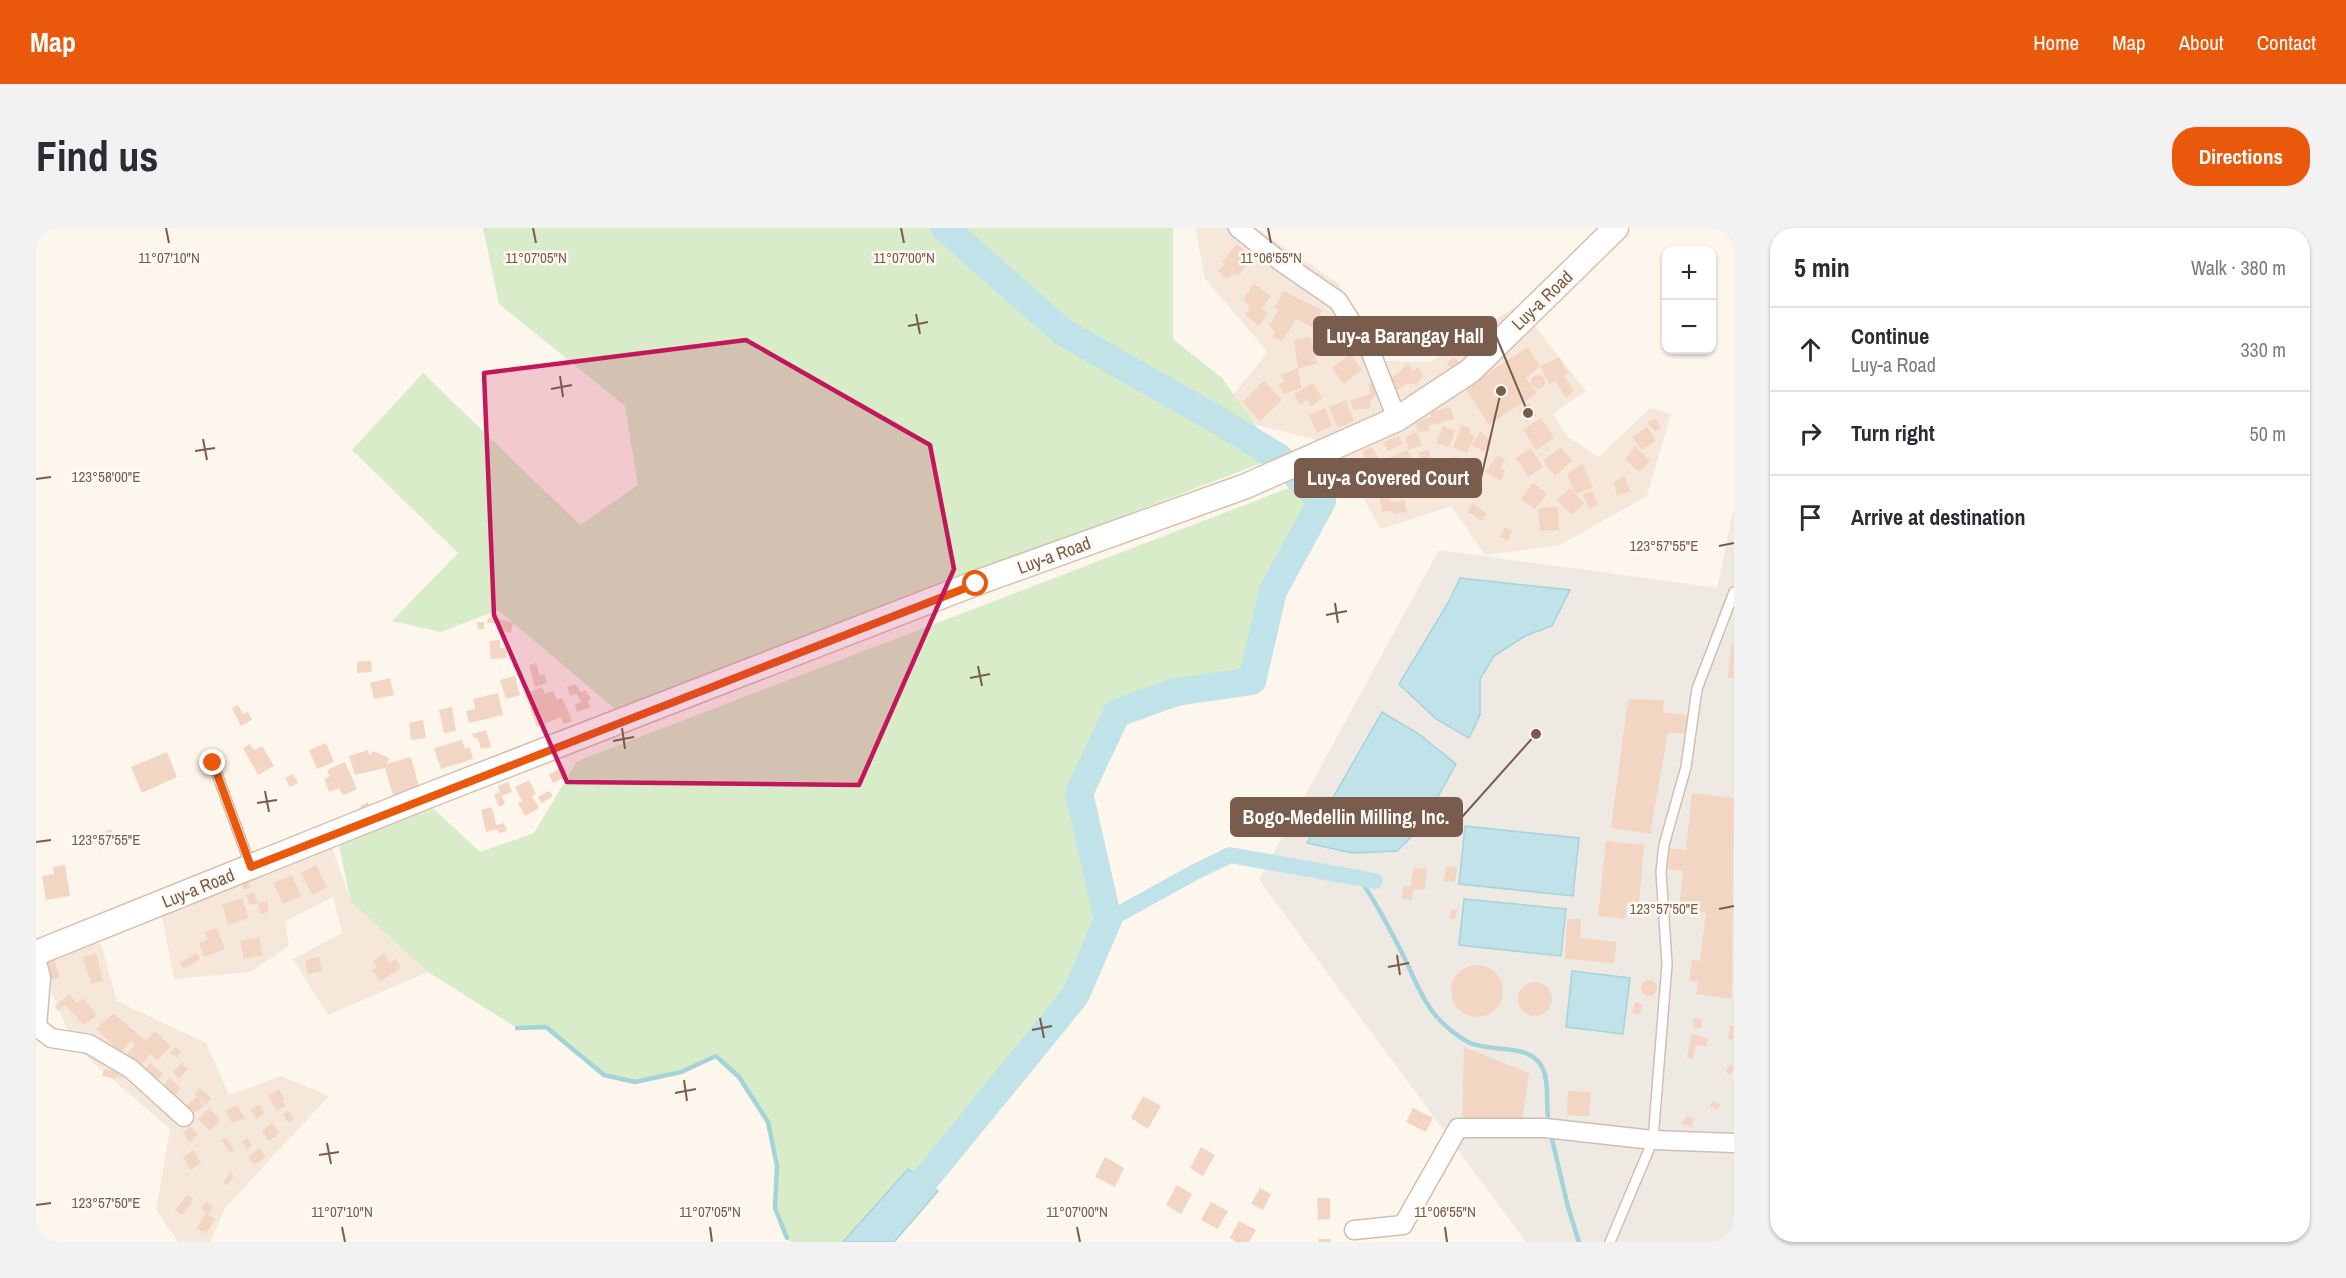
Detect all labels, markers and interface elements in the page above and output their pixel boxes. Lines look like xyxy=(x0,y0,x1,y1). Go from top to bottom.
text: Map xyxy=(30,23,76,61)
text: Home xyxy=(2033,28,2079,57)
text: Map xyxy=(2112,28,2146,57)
text: About xyxy=(2179,28,2224,57)
text: Contact xyxy=(2257,28,2316,57)
button: Directions xyxy=(2172,127,2310,186)
text: Find us xyxy=(36,128,158,184)
map controls xyxy=(1662,246,1716,354)
button: + xyxy=(1662,246,1716,300)
text: 11°07'10"N xyxy=(138,247,200,268)
text: 11°07'05"N xyxy=(505,247,567,268)
text: 11°07'00"N xyxy=(873,247,935,268)
text: 11°06'55"N xyxy=(1240,247,1302,268)
text: 5 min xyxy=(1794,250,1850,285)
text: Walk · 380 m xyxy=(2191,254,2286,281)
street label: Luy-a Road xyxy=(1506,265,1578,335)
button: − xyxy=(1662,300,1716,354)
callout: Luy-a Barangay Hall xyxy=(1314,317,1496,355)
text: Continue xyxy=(1851,321,1929,351)
text: Luy-a Barangay Hall xyxy=(1326,322,1484,349)
icon: ahead xyxy=(1794,333,1827,366)
text: 330 m xyxy=(2240,336,2286,363)
text: Luy-a Road xyxy=(1851,351,1936,378)
icon: right xyxy=(1794,417,1827,450)
text: Turn right xyxy=(1851,418,1935,448)
text: 50 m xyxy=(2250,420,2286,447)
callout: Luy-a Covered Court xyxy=(1295,459,1481,497)
text: Luy-a Covered Court xyxy=(1307,464,1470,491)
text: 123°58'00"E xyxy=(72,466,140,487)
icon: arrive xyxy=(1794,501,1827,534)
text: Arrive at destination xyxy=(1851,502,2025,532)
street label: Luy-a Road xyxy=(1014,530,1094,580)
text: 123°57'55"E xyxy=(1630,535,1698,556)
route start xyxy=(962,570,988,596)
route end xyxy=(199,749,225,775)
callout: Bogo-Medellin Milling, Inc. xyxy=(1231,798,1462,836)
text: Bogo-Medellin Milling, Inc. xyxy=(1243,803,1449,830)
text: 123°57'55"E xyxy=(72,829,140,850)
street label: Luy-a Road xyxy=(158,862,238,914)
text: 123°57'50"E xyxy=(1630,898,1698,919)
text: 123°57'50"E xyxy=(72,1192,140,1213)
text: 11°07'10"N xyxy=(311,1201,373,1222)
text: 11°07'05"N xyxy=(679,1201,741,1222)
text: 11°07'00"N xyxy=(1046,1201,1108,1222)
text: 11°06'55"N xyxy=(1414,1201,1476,1222)

